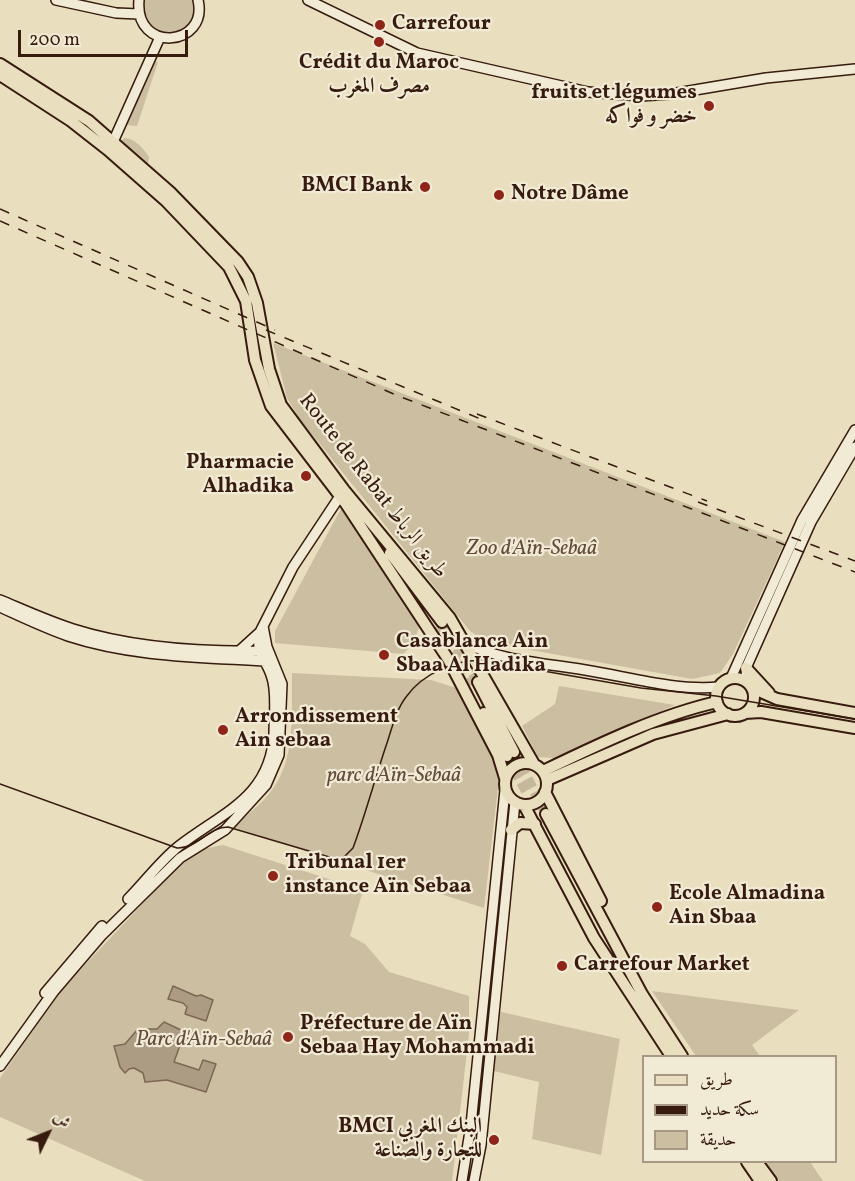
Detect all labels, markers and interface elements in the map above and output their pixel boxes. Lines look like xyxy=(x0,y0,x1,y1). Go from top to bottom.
place label: Carrefour xyxy=(392,12,491,38)
scale bar xyxy=(21,18,190,56)
marker: Carrefour xyxy=(373,18,387,32)
text: 200 m xyxy=(29,28,80,53)
marker: Crédit du Maroc مصرف المغرب xyxy=(372,35,386,49)
place label: Crédit du Maroc مصرف المغرب xyxy=(299,51,459,101)
place label: fruits et légumes خضر و فواكه xyxy=(531,81,697,131)
marker: fruits et légumes خضر و فواكه xyxy=(702,99,716,113)
place label: BMCI Bank xyxy=(301,174,413,200)
marker: BMCI Bank xyxy=(418,180,432,194)
place label: Notre Dâme xyxy=(511,182,629,208)
marker: Notre Dâme xyxy=(492,188,506,202)
street label: Route de Rabat طريق الرباط xyxy=(292,390,452,584)
place label: Pharmacie Alhadika xyxy=(186,451,294,501)
marker: Pharmacie Alhadika xyxy=(299,469,313,483)
park label: Zoo d'Aïn-Sebaâ xyxy=(467,537,597,563)
place label: Casablanca Ain Sbaa Al Hadika xyxy=(396,630,548,680)
marker: Casablanca Ain Sbaa Al Hadika xyxy=(377,648,391,662)
place label: Arrondissement Ain sebaa xyxy=(235,705,398,755)
marker: Arrondissement Ain sebaa xyxy=(216,723,230,737)
park label: parc d'Aïn-Sebaâ xyxy=(327,764,461,790)
place label: Tribunal 1er instance Aïn Sebaa xyxy=(285,851,472,901)
marker: Tribunal 1er instance Aïn Sebaa xyxy=(266,869,280,883)
place label: Ecole Almadina Ain Sbaa xyxy=(669,882,825,932)
marker: Ecole Almadina Ain Sbaa xyxy=(650,900,664,914)
place label: Carrefour Market xyxy=(574,953,750,979)
marker: Carrefour Market xyxy=(555,959,569,973)
place label: Préfecture de Aïn Sebaa Hay Mohammadi xyxy=(300,1012,535,1062)
park label: Parc d'Aïn-Sebaâ xyxy=(136,1028,272,1054)
marker: Préfecture de Aïn Sebaa Hay Mohammadi xyxy=(281,1030,295,1044)
legend xyxy=(642,1055,837,1163)
text: طريق xyxy=(700,1068,733,1093)
text: سكة حديد xyxy=(700,1098,759,1123)
north arrow xyxy=(18,1103,78,1163)
text: ش xyxy=(48,1107,75,1134)
place label: BMCI البنك المغربي للتجارة والصناعة xyxy=(338,1115,482,1165)
text: حديقة xyxy=(700,1128,736,1153)
marker: BMCI البنك المغربي للتجارة والصناعة xyxy=(487,1133,501,1147)

